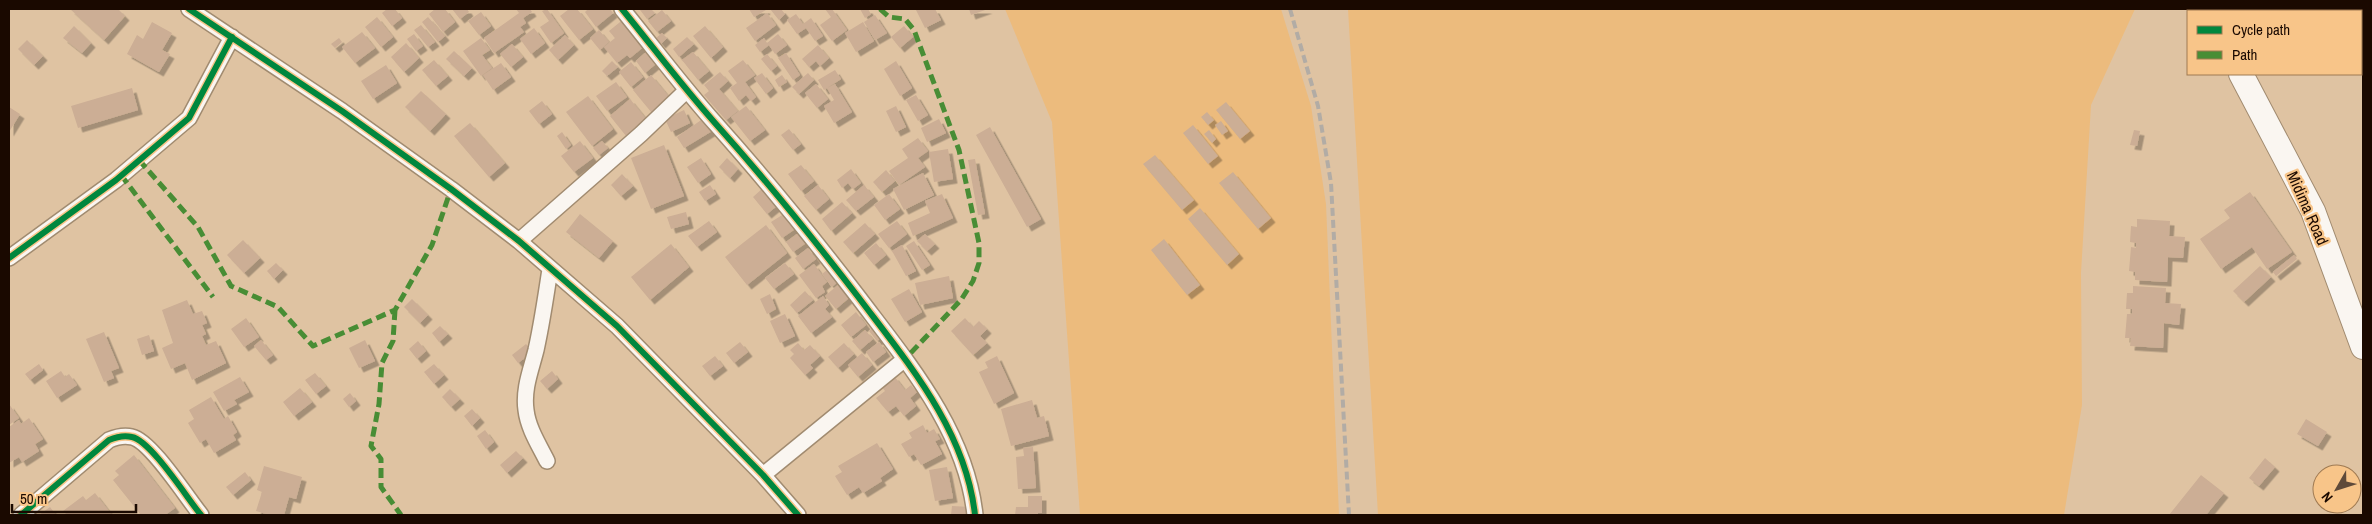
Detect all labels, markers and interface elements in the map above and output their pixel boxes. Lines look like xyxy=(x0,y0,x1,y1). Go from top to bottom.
legend xyxy=(2187,10,2362,75)
text: Cycle path xyxy=(2232,19,2290,40)
text: Path xyxy=(2232,44,2257,65)
street label: Midima Road xyxy=(2282,168,2334,248)
north arrow xyxy=(2312,464,2362,514)
scale bar xyxy=(12,482,136,514)
text: 50 m xyxy=(20,488,47,509)
text: N xyxy=(2317,488,2337,506)

